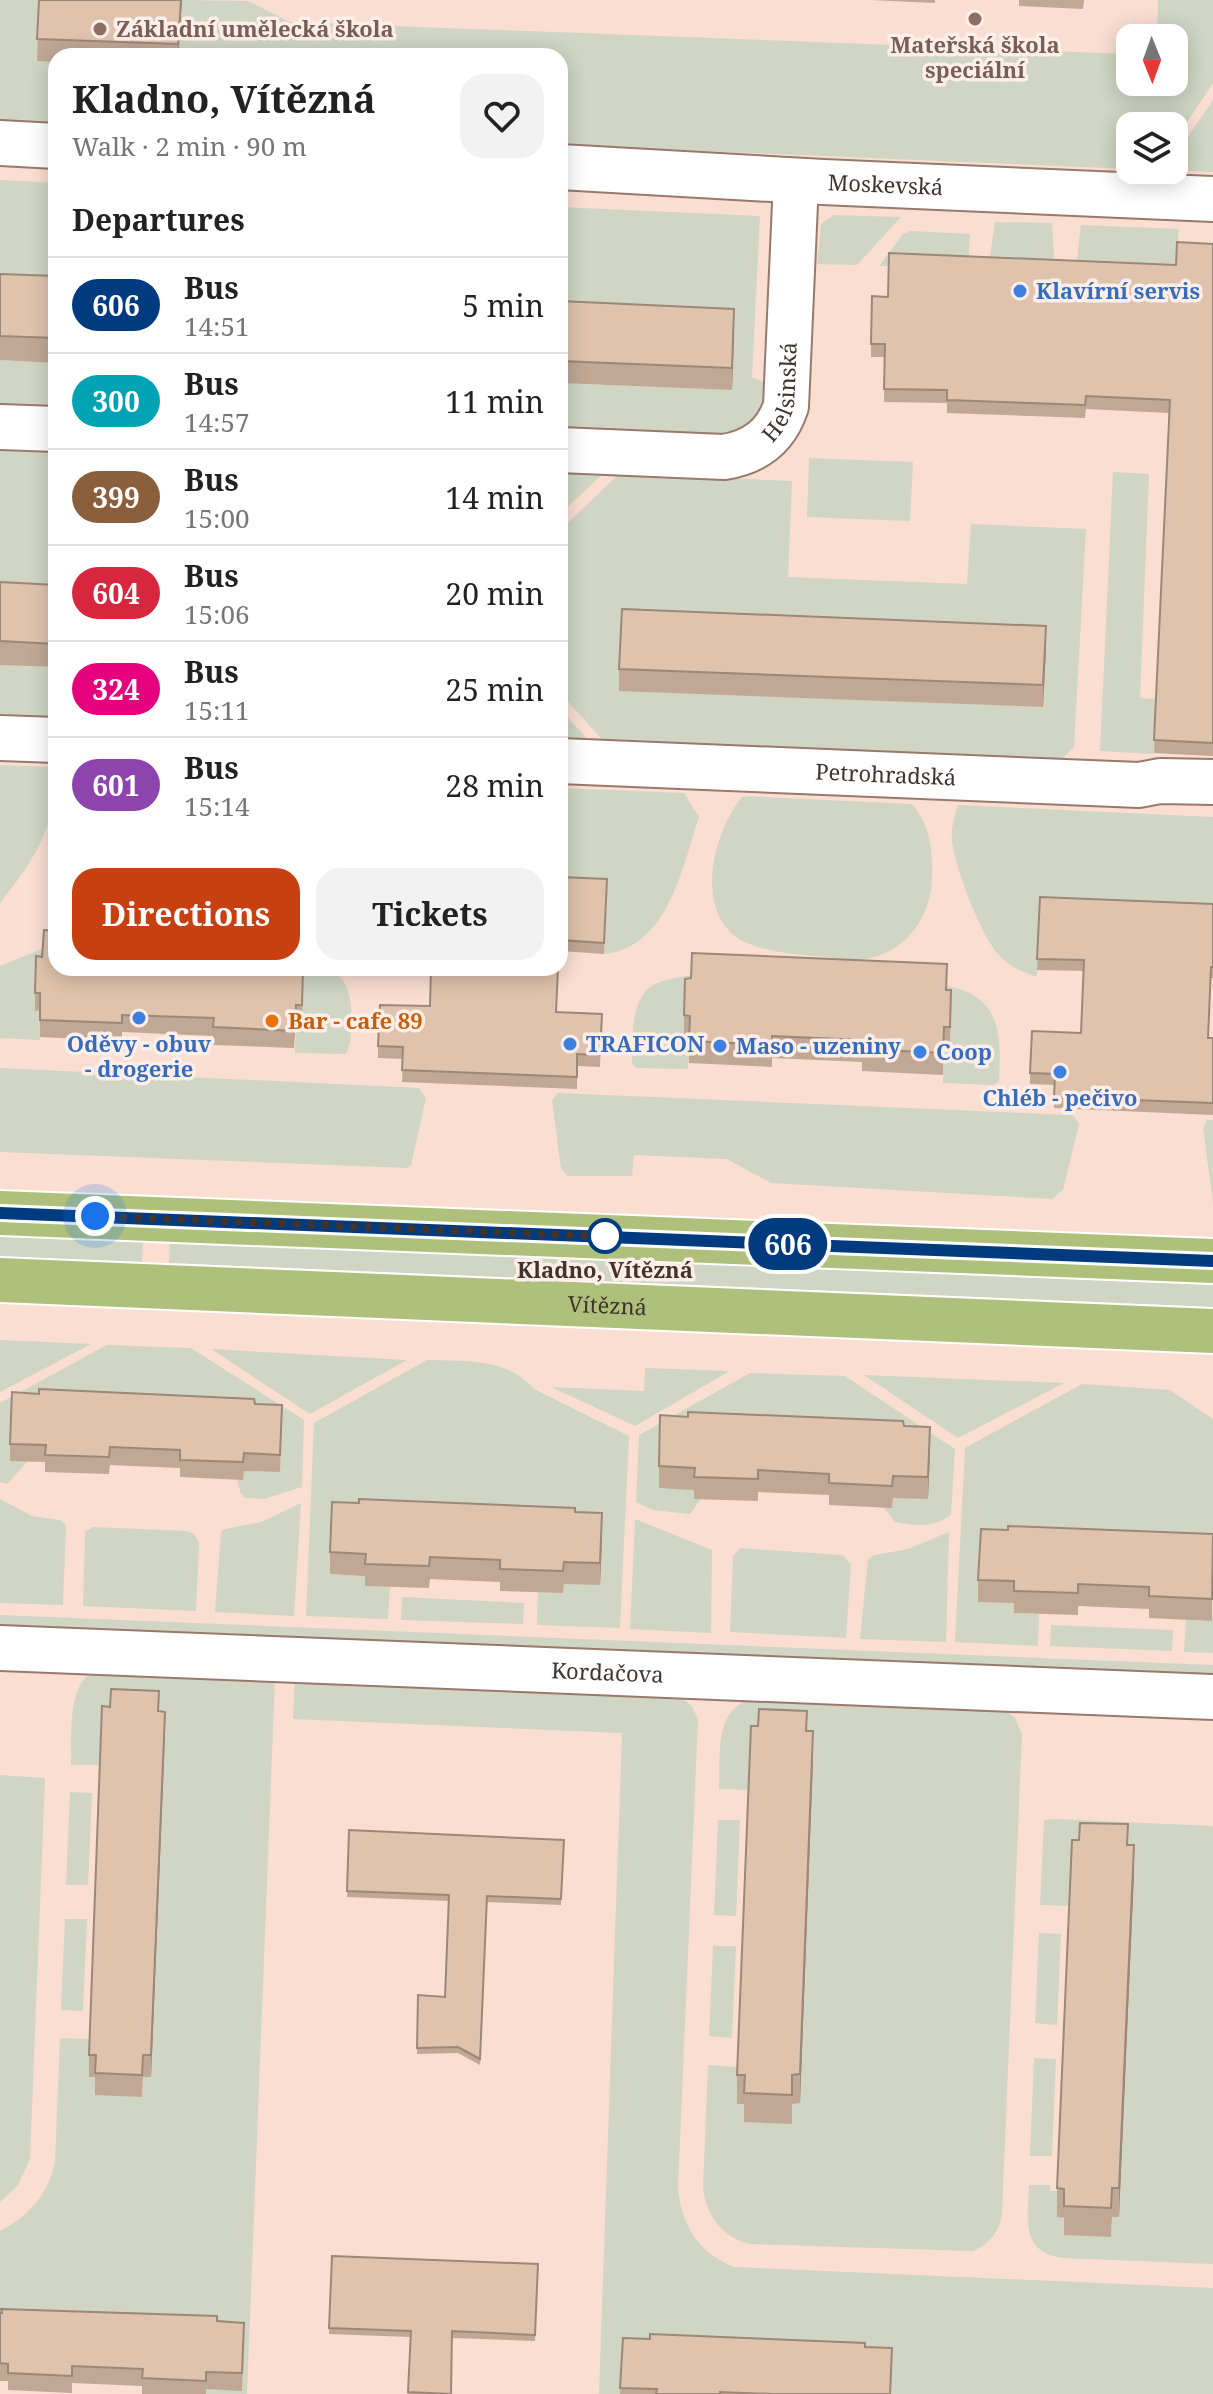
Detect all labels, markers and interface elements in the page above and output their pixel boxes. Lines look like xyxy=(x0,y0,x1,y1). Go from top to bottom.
marker: Mateřská škola speciální xyxy=(966,10,984,28)
place label: Základní umělecká škola xyxy=(116,13,394,43)
marker: Základní umělecká škola xyxy=(91,20,109,38)
north arrow xyxy=(1116,24,1188,96)
map controls xyxy=(1116,24,1188,184)
place label: Mateřská škola speciální xyxy=(890,29,1060,84)
text: Kladno, Vítězná xyxy=(72,72,376,124)
button: heart xyxy=(460,74,544,158)
button: layers xyxy=(1116,112,1188,184)
text: Walk · 2 min · 90 m xyxy=(72,128,307,164)
street label: Moskevská xyxy=(827,166,944,201)
text: Departures xyxy=(72,199,245,240)
text: Bus xyxy=(184,267,239,308)
place label: Klavírní servis xyxy=(1036,275,1200,305)
marker: Klavírní servis xyxy=(1011,282,1029,300)
text: 5 min xyxy=(462,285,544,326)
text: 606 xyxy=(92,286,140,324)
text: 14:51 xyxy=(184,308,250,344)
street label: Helsinská xyxy=(754,341,803,448)
text: Bus xyxy=(184,363,239,404)
text: 11 min xyxy=(445,381,544,422)
text: 300 xyxy=(92,382,140,420)
text: 14:57 xyxy=(184,404,250,440)
text: Bus xyxy=(184,459,239,500)
text: 14 min xyxy=(445,477,544,518)
text: 399 xyxy=(92,478,140,516)
text: 15:00 xyxy=(184,500,250,536)
text: Bus xyxy=(184,555,239,596)
text: 20 min xyxy=(445,573,544,614)
text: 604 xyxy=(92,574,140,612)
text: 15:06 xyxy=(184,596,250,632)
text: Bus xyxy=(184,651,239,692)
text: 25 min xyxy=(445,669,544,710)
text: 324 xyxy=(92,670,140,708)
text: 15:11 xyxy=(184,692,250,728)
text: Bus xyxy=(184,747,239,788)
street label: Petrohradská xyxy=(815,756,957,791)
text: 28 min xyxy=(445,765,544,806)
text: 601 xyxy=(92,766,140,804)
text: 15:14 xyxy=(184,788,250,824)
button: Directions xyxy=(72,868,300,960)
button: Tickets xyxy=(316,868,544,960)
place label: Bar - cafe 89 xyxy=(288,1005,423,1035)
marker: Oděvy - obuv - drogerie xyxy=(130,1009,148,1027)
marker: Bar - cafe 89 xyxy=(263,1012,281,1030)
place label: Oděvy - obuv - drogerie xyxy=(67,1028,212,1083)
place label: TRAFICON xyxy=(586,1028,704,1058)
place label: Maso - uzeniny xyxy=(736,1030,901,1060)
marker: TRAFICON xyxy=(561,1035,579,1053)
place label: Coop xyxy=(936,1036,992,1066)
marker: Maso - uzeniny xyxy=(711,1037,729,1055)
marker: Coop xyxy=(911,1043,929,1061)
marker: Chléb - pečivo xyxy=(1051,1063,1069,1081)
place label: Chléb - pečivo xyxy=(982,1082,1138,1112)
your location xyxy=(75,1196,115,1236)
line badge: 606 xyxy=(742,1218,834,1270)
marker: Kladno, Vítězná xyxy=(588,1219,622,1253)
text: 606 xyxy=(764,1225,812,1263)
place label: Kladno, Vítězná xyxy=(517,1254,693,1284)
street label: Vítězná xyxy=(567,1288,648,1321)
street label: Kordačova xyxy=(551,1654,664,1689)

